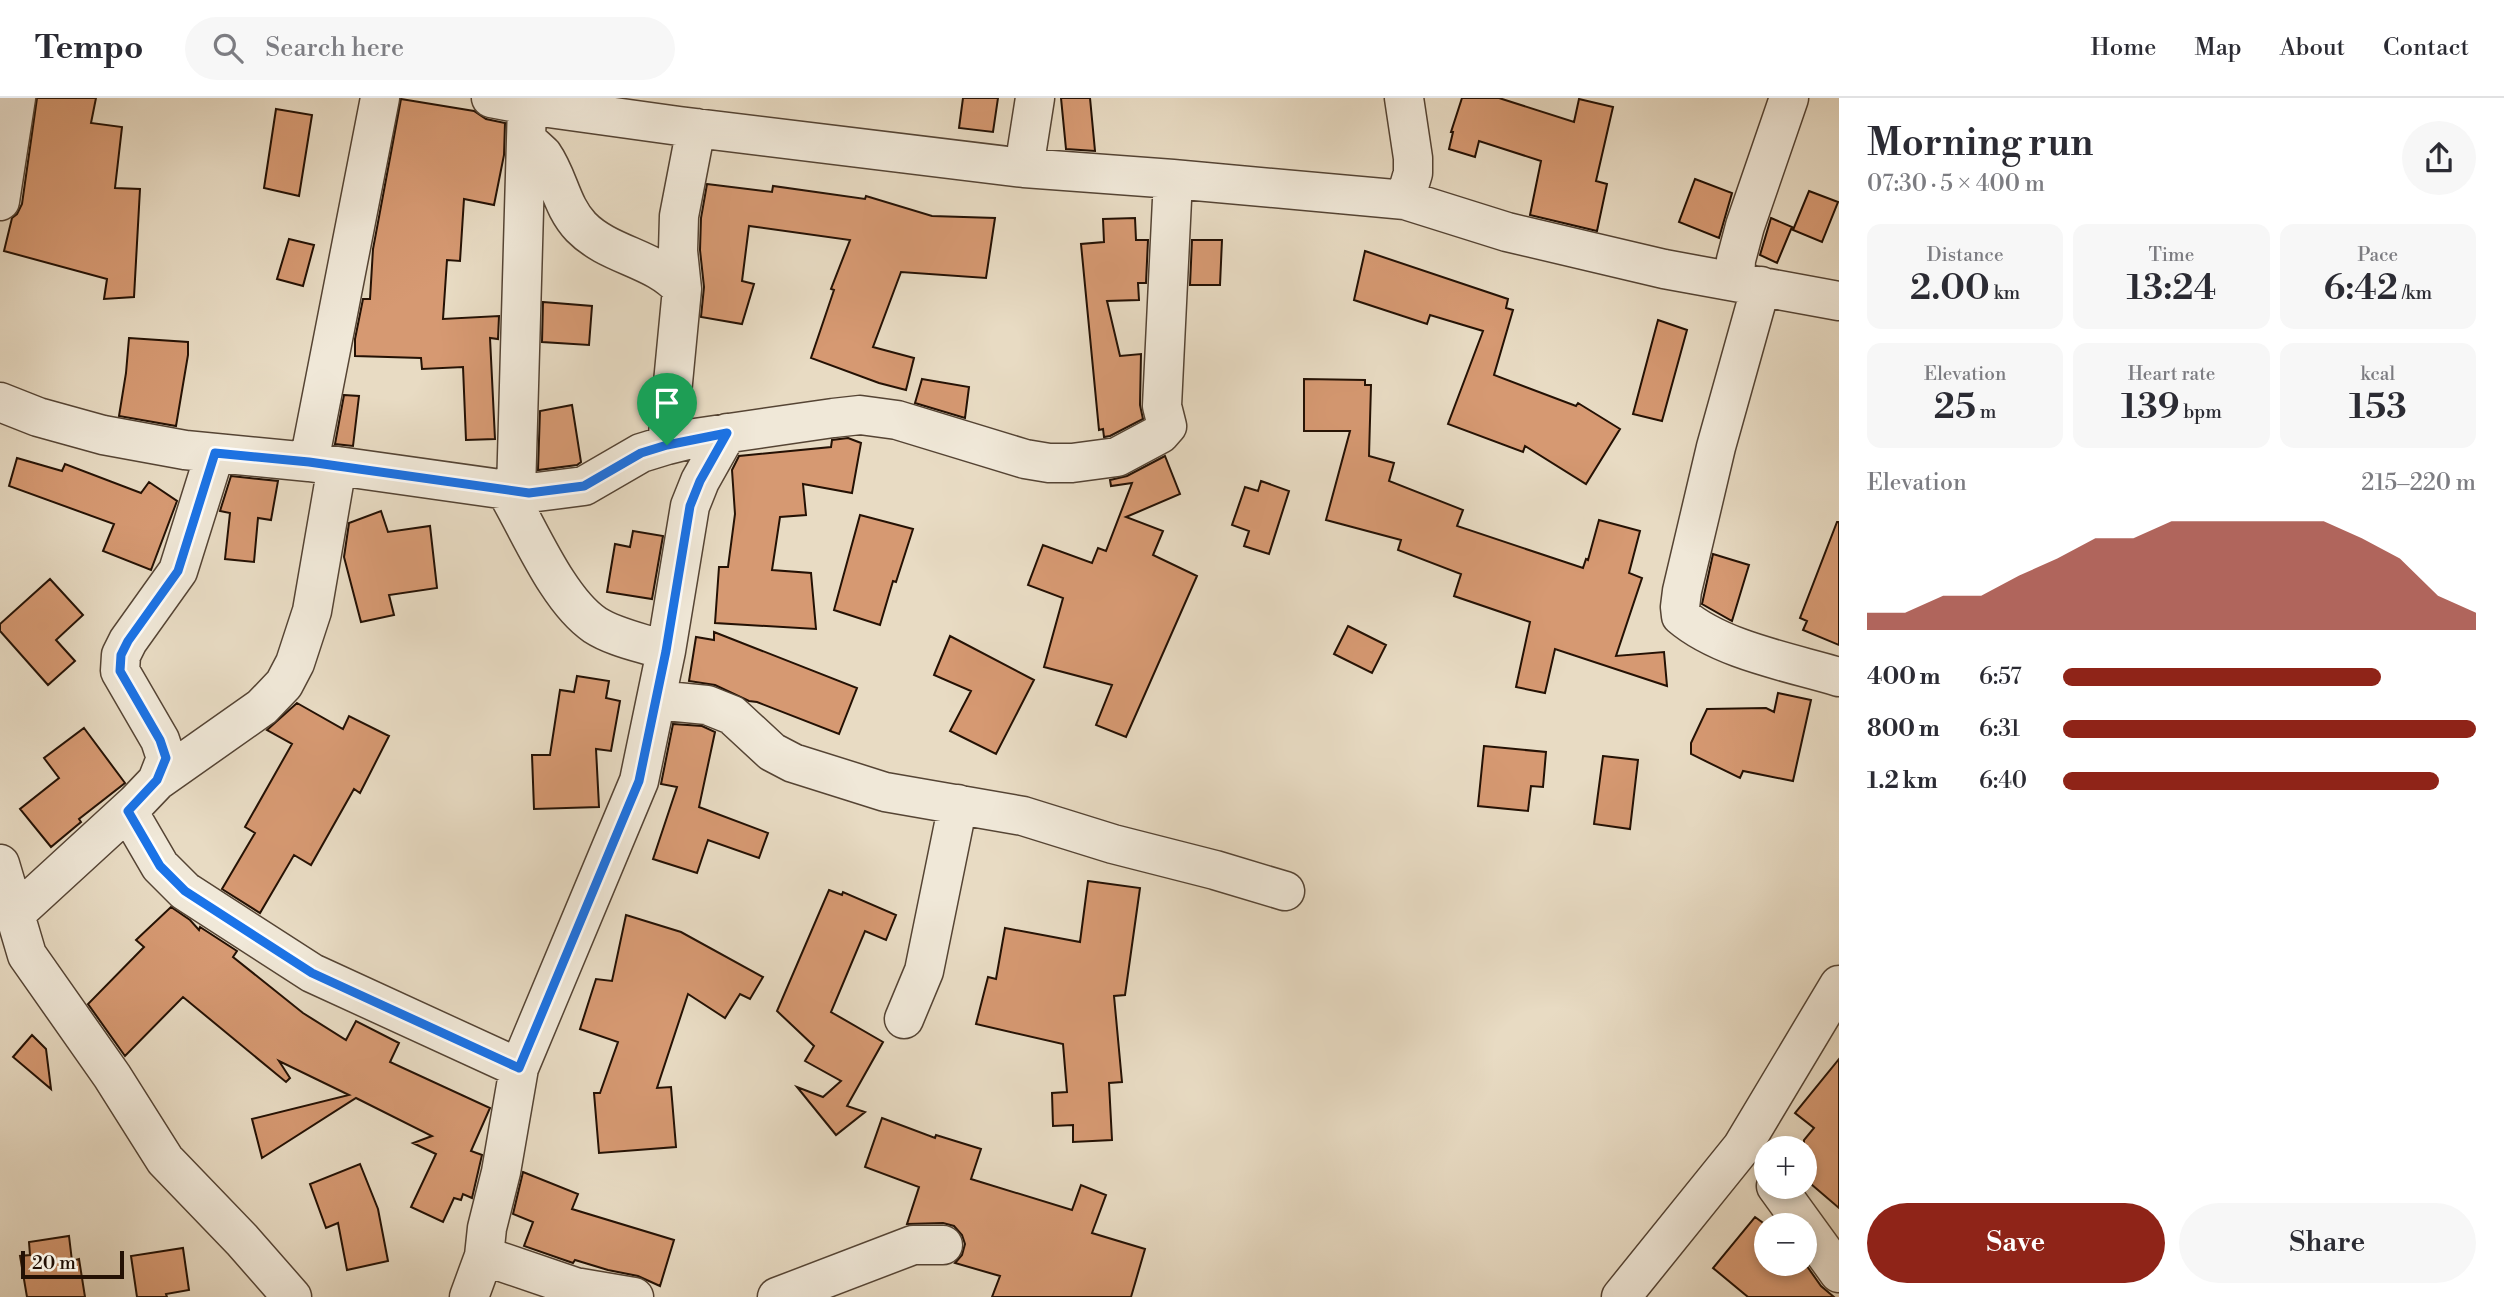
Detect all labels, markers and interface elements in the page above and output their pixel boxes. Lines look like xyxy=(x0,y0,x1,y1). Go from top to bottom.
search box xyxy=(185,17,675,80)
text: Tempo xyxy=(35,28,143,69)
icon: search xyxy=(209,29,247,67)
text: Search here xyxy=(265,32,404,64)
text: Home xyxy=(2091,33,2156,63)
text: Map xyxy=(2194,33,2242,63)
text: About xyxy=(2280,33,2345,63)
text: Contact xyxy=(2383,33,2469,63)
text: Morning run xyxy=(1867,120,2093,167)
button: share xyxy=(2402,121,2476,195)
text: 07:30 · 5 × 400 m xyxy=(1867,170,2045,198)
text: Distance xyxy=(1927,243,2004,267)
text: Time xyxy=(2149,243,2194,267)
text: Pace xyxy=(2357,243,2398,267)
text: 2.00 xyxy=(1910,267,1990,310)
text: 13:24 xyxy=(2127,267,2216,310)
text: 6:42 xyxy=(2323,267,2398,310)
text: km xyxy=(1990,281,2020,305)
text: /km xyxy=(2398,281,2432,305)
text: Elevation xyxy=(1924,362,2006,386)
text: Heart rate xyxy=(2128,362,2215,386)
text: kcal xyxy=(2361,362,2395,386)
pin xyxy=(637,373,697,445)
icon: arrive xyxy=(648,384,686,422)
text: 25 xyxy=(1934,386,1976,429)
text: 139 xyxy=(2121,386,2180,429)
text: 153 xyxy=(2349,386,2407,429)
text: m xyxy=(1976,400,1997,424)
text: bpm xyxy=(2180,400,2222,424)
text: Elevation xyxy=(1867,469,1967,497)
text: 215–220 m xyxy=(2361,469,2476,497)
text: 400 m xyxy=(1867,663,1940,691)
text: 6:57 xyxy=(1979,663,2022,691)
text: 800 m xyxy=(1867,715,1940,743)
text: 6:31 xyxy=(1979,715,2020,743)
text: 1.2 km xyxy=(1867,767,1938,795)
text: 6:40 xyxy=(1979,767,2027,795)
map controls xyxy=(1754,1136,1817,1276)
button: + xyxy=(1754,1136,1817,1199)
button: Save xyxy=(1867,1203,2165,1283)
button: Share xyxy=(2179,1203,2476,1283)
button: − xyxy=(1754,1213,1817,1276)
scale bar xyxy=(21,1248,124,1280)
text: 20 m xyxy=(32,1251,76,1275)

